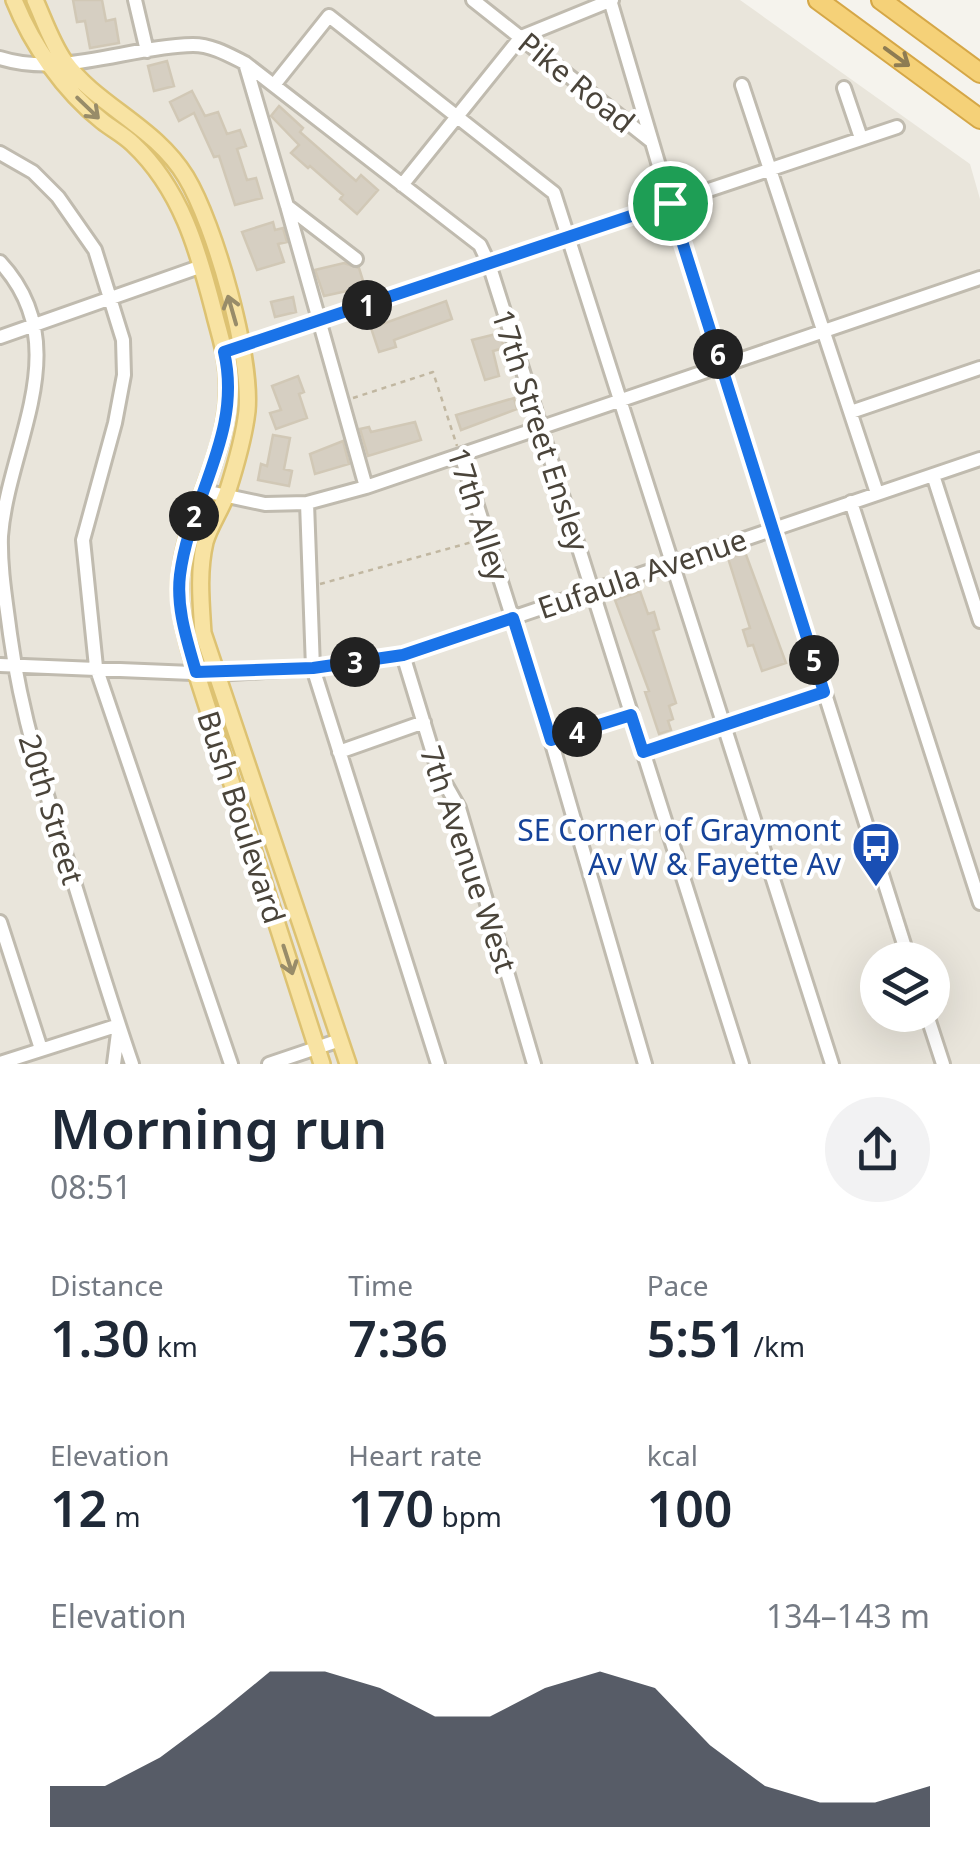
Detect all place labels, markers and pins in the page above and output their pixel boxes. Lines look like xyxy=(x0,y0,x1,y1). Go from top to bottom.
pin xyxy=(628,161,713,246)
pin: 1 xyxy=(342,280,392,330)
pin: 6 xyxy=(693,329,743,379)
pin: 2 xyxy=(169,491,219,541)
pin: 5 xyxy=(789,635,839,685)
pin: 3 xyxy=(330,637,380,687)
pin: 4 xyxy=(552,707,602,757)
place label: SE Corner of Graymont Av W & Fayette Av xyxy=(517,809,842,884)
bus stop icon: SE Corner of Graymont Av W & Fayette Av xyxy=(850,820,902,888)

